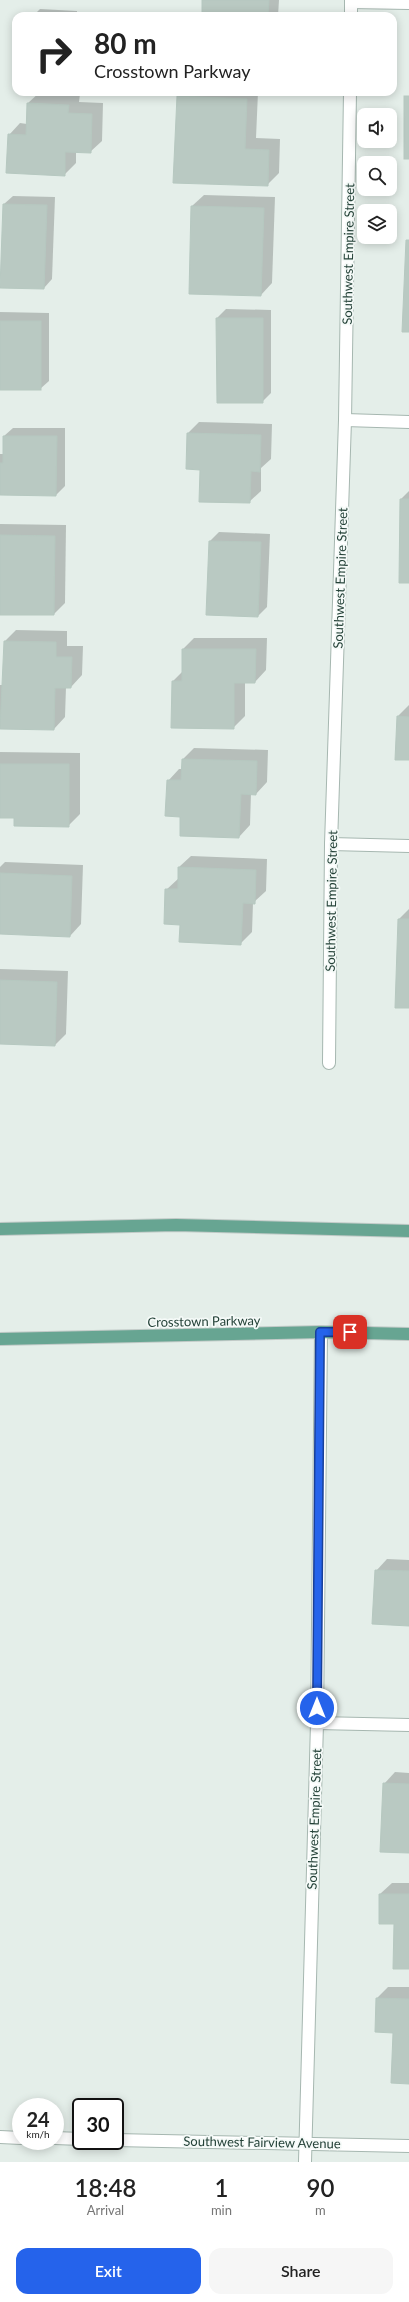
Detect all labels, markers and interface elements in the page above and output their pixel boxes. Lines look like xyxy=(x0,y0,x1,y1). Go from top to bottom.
text: 80 m xyxy=(94,26,157,60)
icon: right xyxy=(28,28,80,80)
text: Crosstown Parkway xyxy=(94,60,250,82)
map controls xyxy=(357,108,397,244)
button: sound xyxy=(357,108,397,148)
button: search xyxy=(357,156,397,196)
street label: Southwest Empire Street xyxy=(339,183,357,325)
button: layers xyxy=(357,204,397,244)
street label: Southwest Empire Street xyxy=(330,507,350,649)
street label: Southwest Empire Street xyxy=(322,830,340,972)
street label: Crosstown Parkway xyxy=(147,1312,261,1330)
pin xyxy=(333,1315,367,1349)
icon: arrive xyxy=(339,1321,361,1343)
position arrow xyxy=(296,1687,338,1729)
street label: Southwest Empire Street xyxy=(304,1748,324,1890)
speed limit sign: 30 xyxy=(72,2098,124,2150)
text: 24 xyxy=(26,2107,50,2131)
text: km/h xyxy=(26,2128,50,2140)
street label: Southwest Fairview Avenue xyxy=(183,2133,341,2151)
text: 18:48 xyxy=(75,2173,136,2202)
text: 1 xyxy=(214,2173,228,2202)
text: 90 xyxy=(307,2173,334,2202)
text: Arrival xyxy=(87,2202,124,2218)
text: min xyxy=(211,2202,232,2218)
text: m xyxy=(315,2202,326,2218)
button: Exit xyxy=(16,2248,201,2294)
button: Share xyxy=(209,2248,393,2294)

